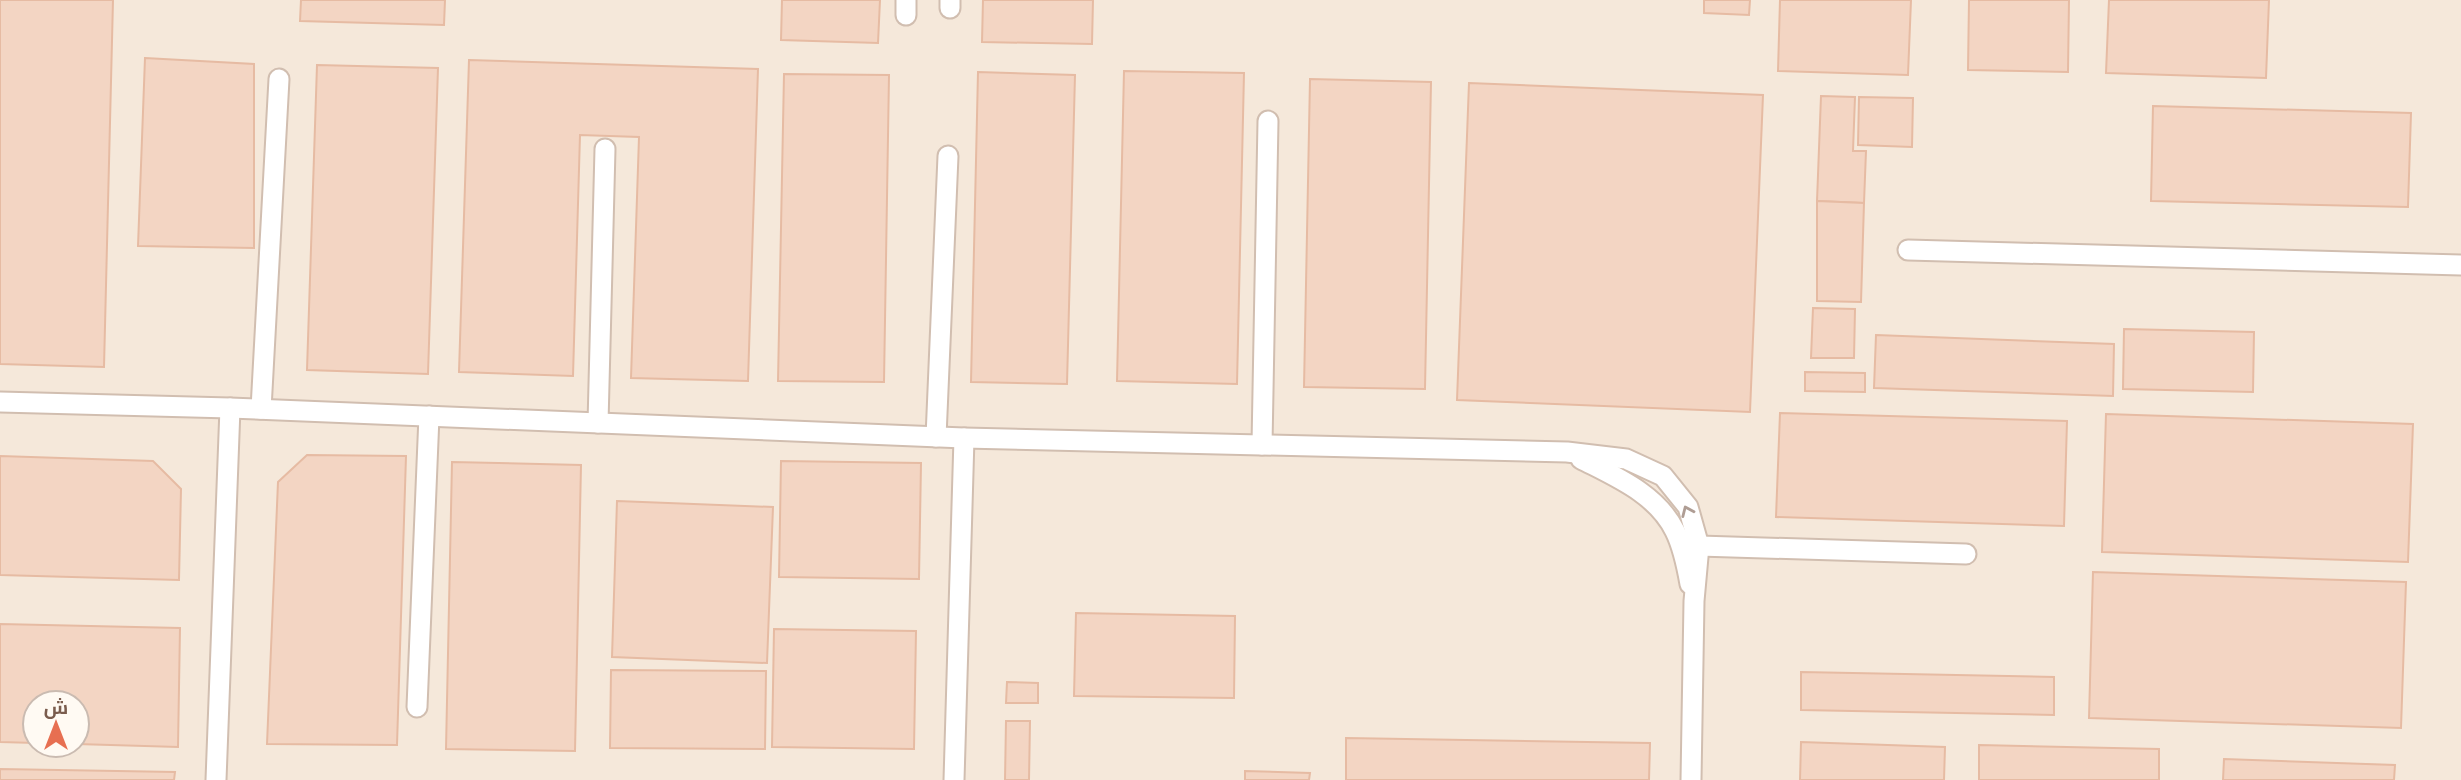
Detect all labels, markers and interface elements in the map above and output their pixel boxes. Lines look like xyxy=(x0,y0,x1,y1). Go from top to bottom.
one-way arrow xyxy=(1681,506,1695,518)
north arrow xyxy=(21,689,91,759)
text: ش xyxy=(44,695,68,719)

